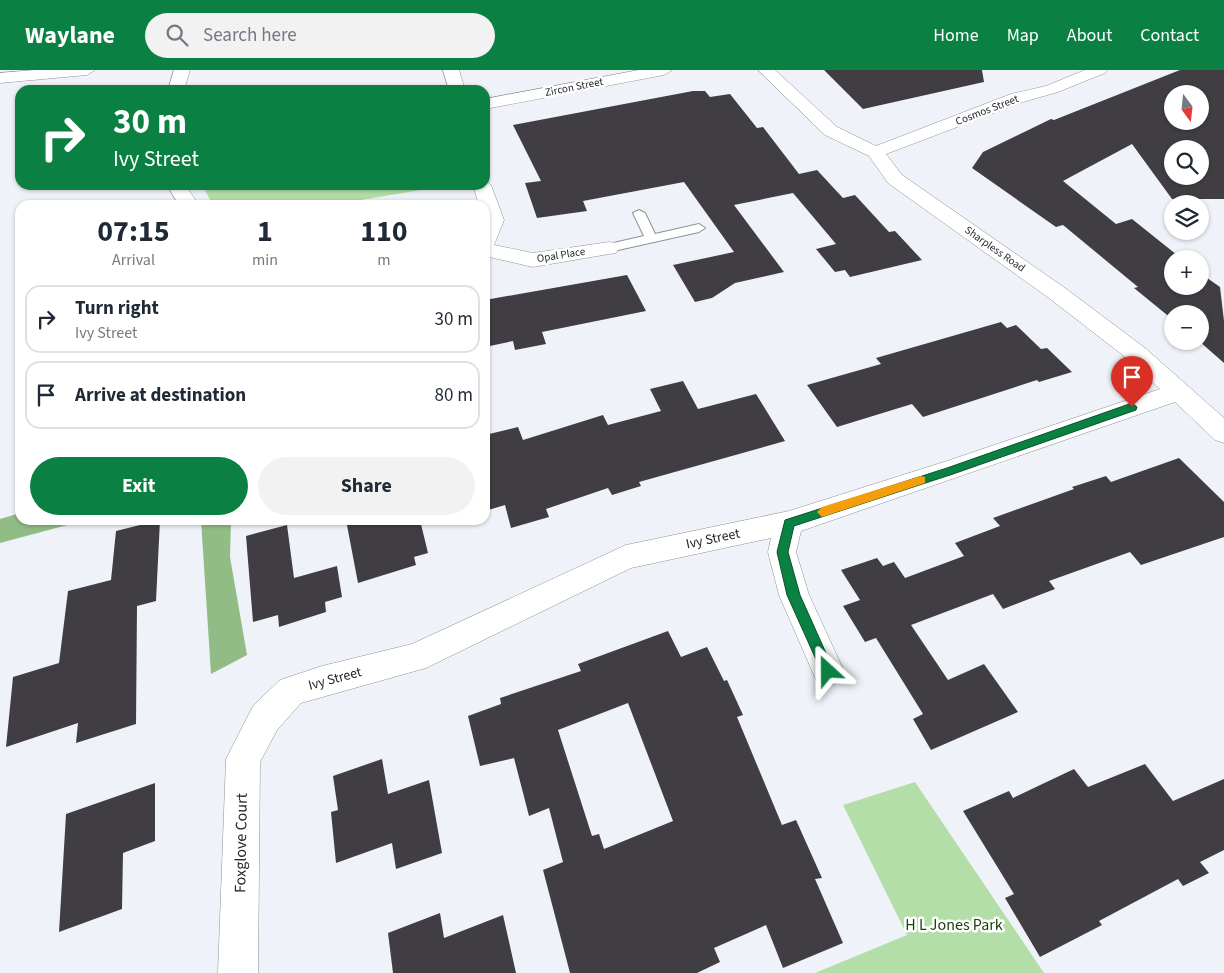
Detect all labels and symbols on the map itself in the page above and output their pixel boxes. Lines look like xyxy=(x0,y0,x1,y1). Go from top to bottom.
street label: Zircon Street xyxy=(544,74,605,100)
north arrow xyxy=(1164,85,1209,130)
street label: Cosmos Street xyxy=(953,91,1021,129)
street label: Sharpless Road xyxy=(962,223,1028,275)
street label: Opal Place xyxy=(536,244,587,266)
pin xyxy=(1111,356,1153,407)
street label: Ivy Street xyxy=(684,523,742,554)
position arrow xyxy=(801,644,853,696)
street label: Ivy Street xyxy=(306,662,364,696)
street label: Foxglove Court xyxy=(229,792,253,893)
park label: H L Jones Park xyxy=(905,914,1003,936)

